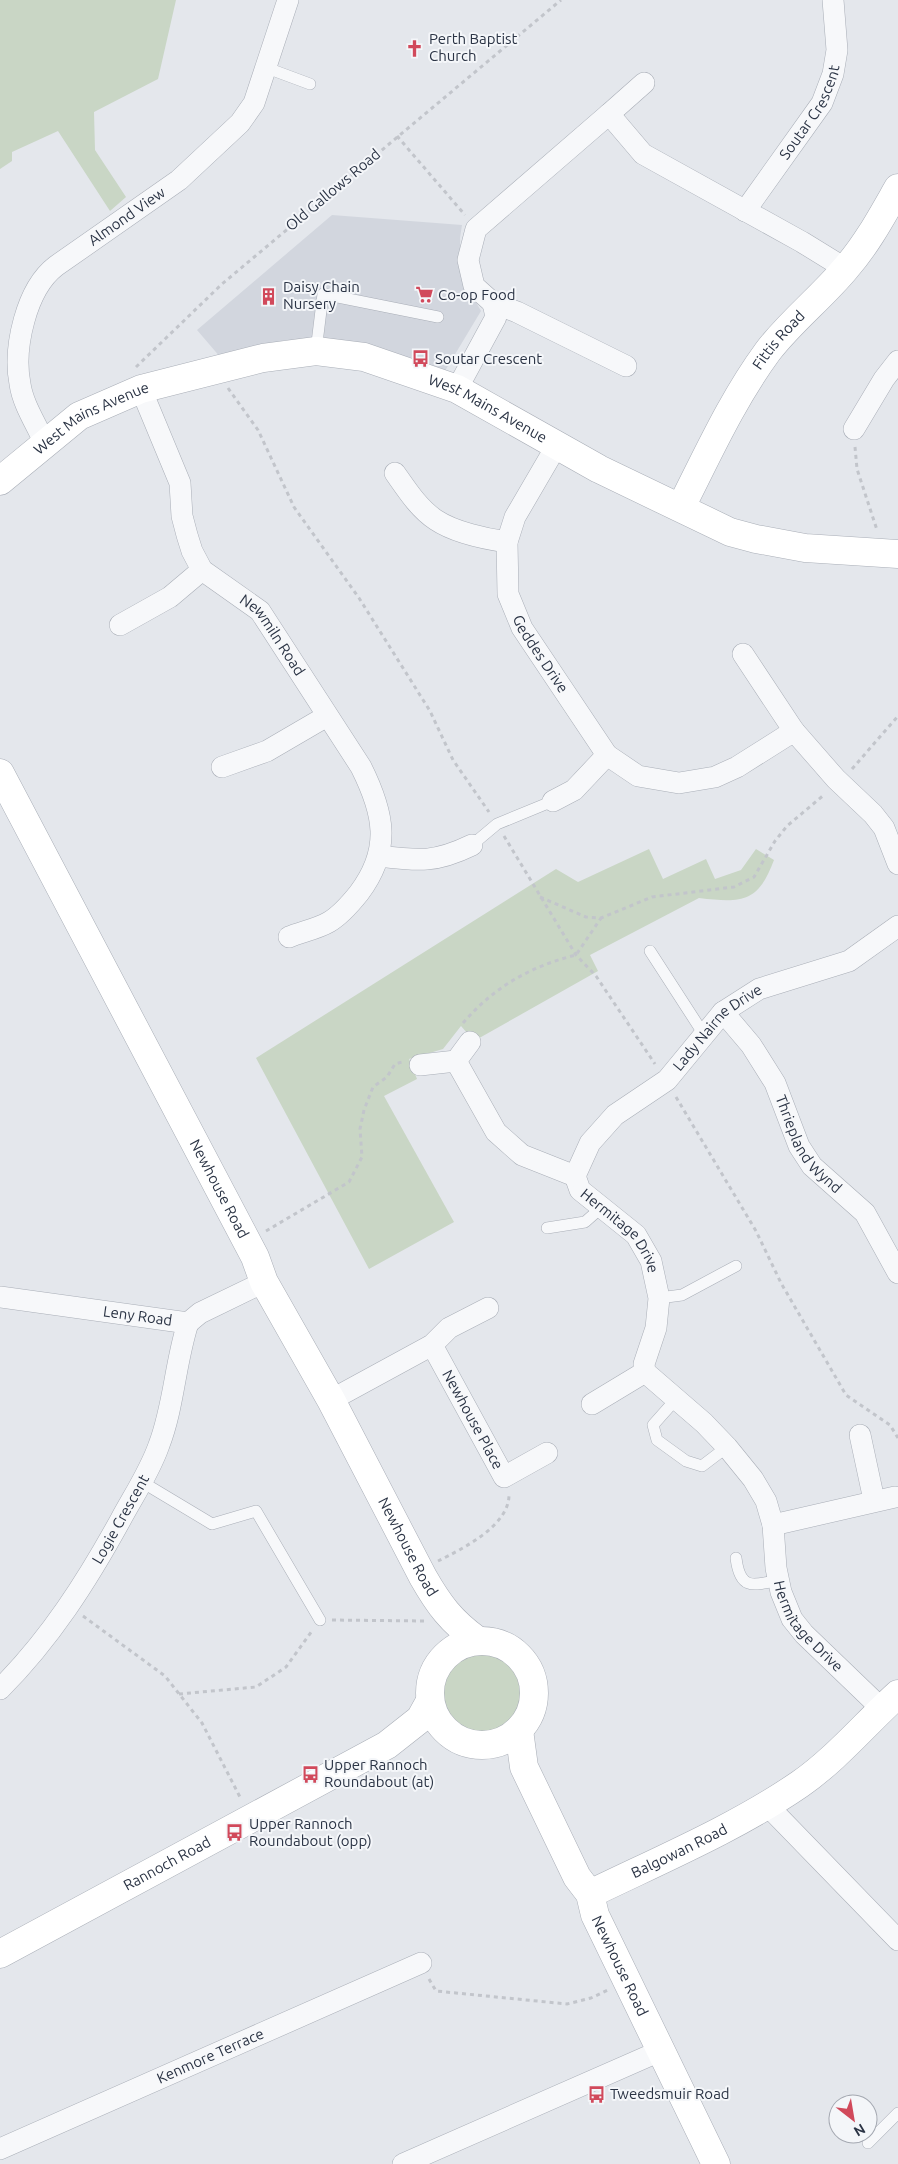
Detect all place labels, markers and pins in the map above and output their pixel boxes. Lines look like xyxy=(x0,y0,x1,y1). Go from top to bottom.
place label: Perth Baptist Church xyxy=(429,30,518,64)
church icon: Perth Baptist Church xyxy=(405,38,425,58)
place label: Daisy Chain Nursery xyxy=(283,278,360,312)
supermarket icon: Co-op Food xyxy=(414,285,434,305)
building icon: Daisy Chain Nursery xyxy=(259,286,279,306)
place label: Co-op Food xyxy=(438,286,516,303)
bus stop icon: Soutar Crescent xyxy=(411,349,431,369)
place label: Soutar Crescent xyxy=(435,350,542,367)
place label: Upper Rannoch Roundabout (at) xyxy=(324,1756,434,1790)
bus stop icon: Upper Rannoch Roundabout (at) xyxy=(300,1764,320,1784)
place label: Upper Rannoch Roundabout (opp) xyxy=(249,1815,372,1849)
bus stop icon: Upper Rannoch Roundabout (opp) xyxy=(225,1823,245,1843)
bus stop icon: Tweedsmuir Road xyxy=(586,2084,606,2104)
place label: Tweedsmuir Road xyxy=(610,2085,730,2102)

